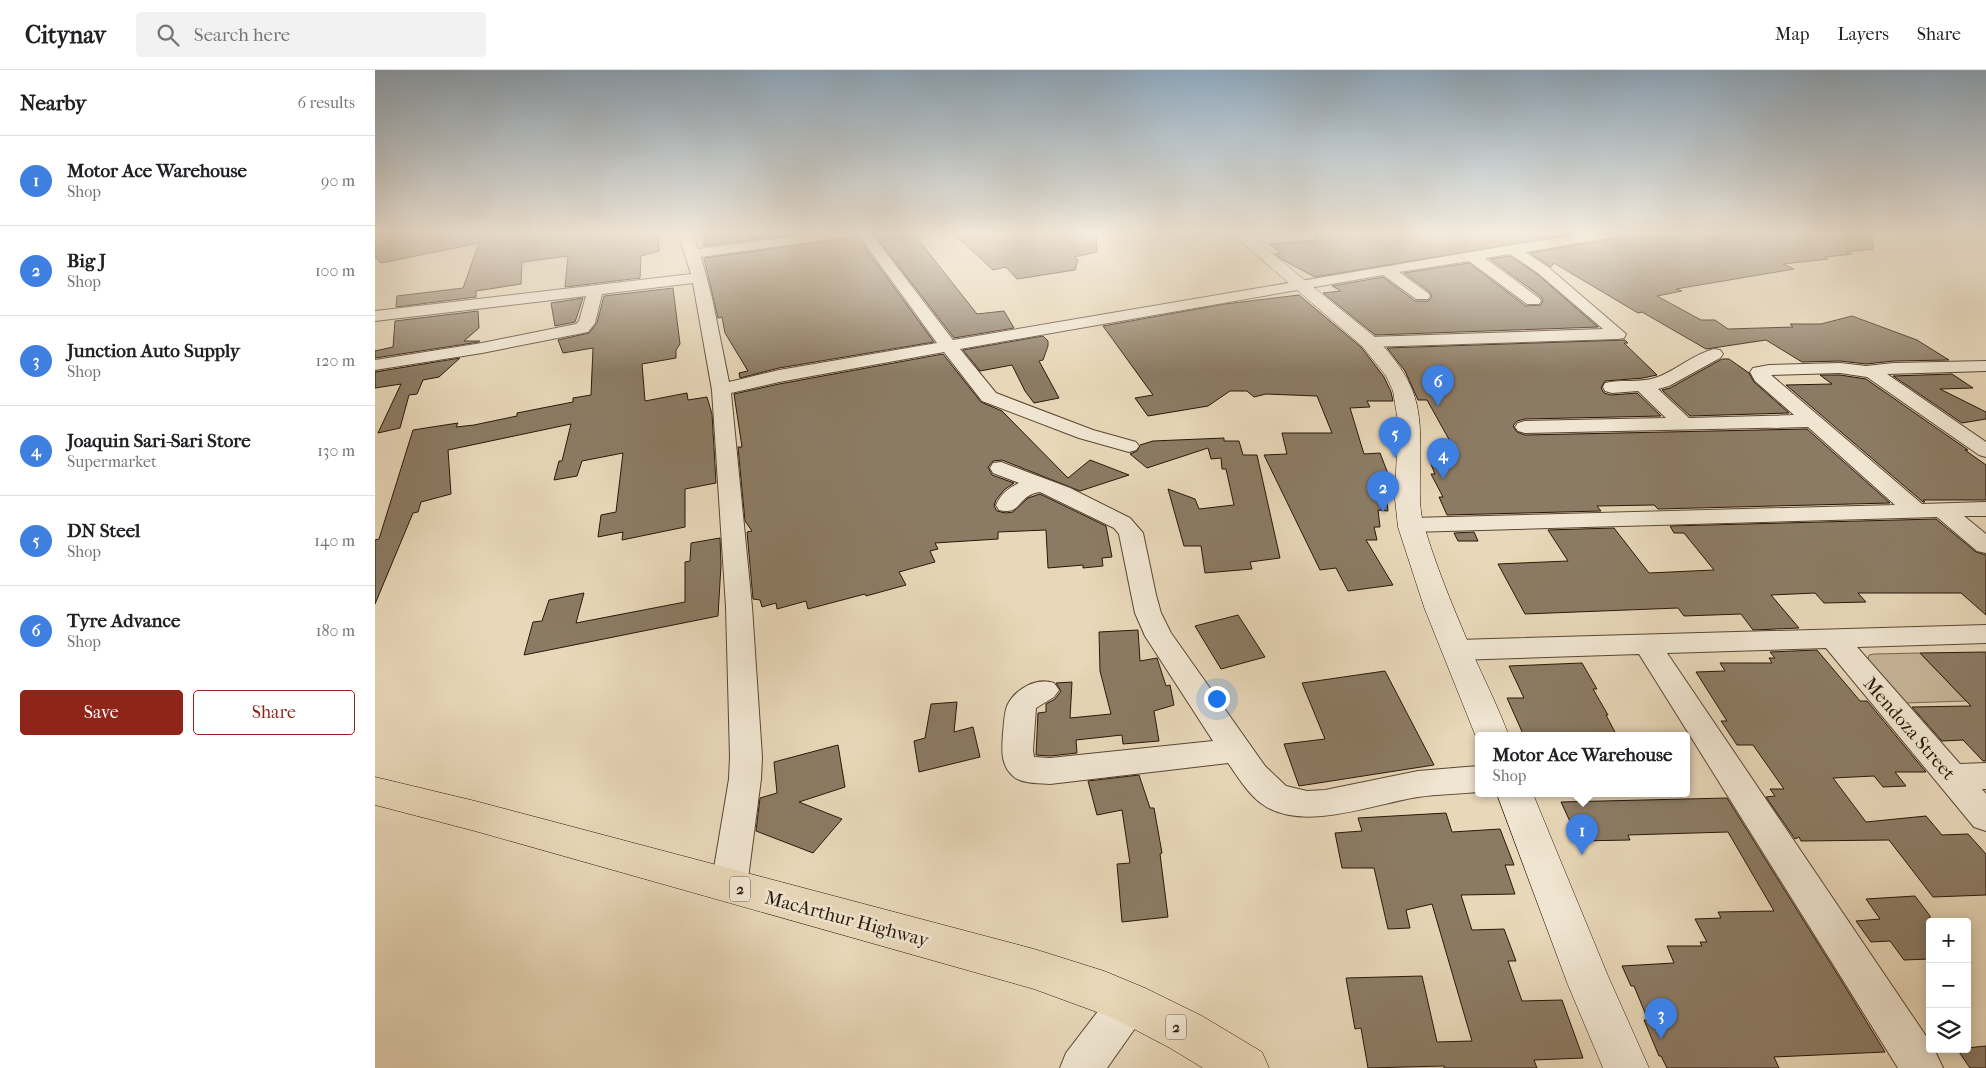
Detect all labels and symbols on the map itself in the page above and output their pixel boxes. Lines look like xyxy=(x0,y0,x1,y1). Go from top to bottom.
pin: 6 xyxy=(1422,365,1454,406)
pin: 5 xyxy=(1379,417,1411,458)
pin: 4 xyxy=(1427,438,1459,479)
pin: 2 xyxy=(1367,471,1399,512)
street label: Mendoza Street xyxy=(1859,673,1960,785)
your location xyxy=(1204,686,1230,712)
pin: 1 xyxy=(1566,814,1598,855)
road number: 2 xyxy=(730,876,750,902)
street label: MacArthur Highway xyxy=(762,887,932,952)
pin: 3 xyxy=(1645,998,1677,1039)
road number: 2 xyxy=(1166,1014,1186,1040)

